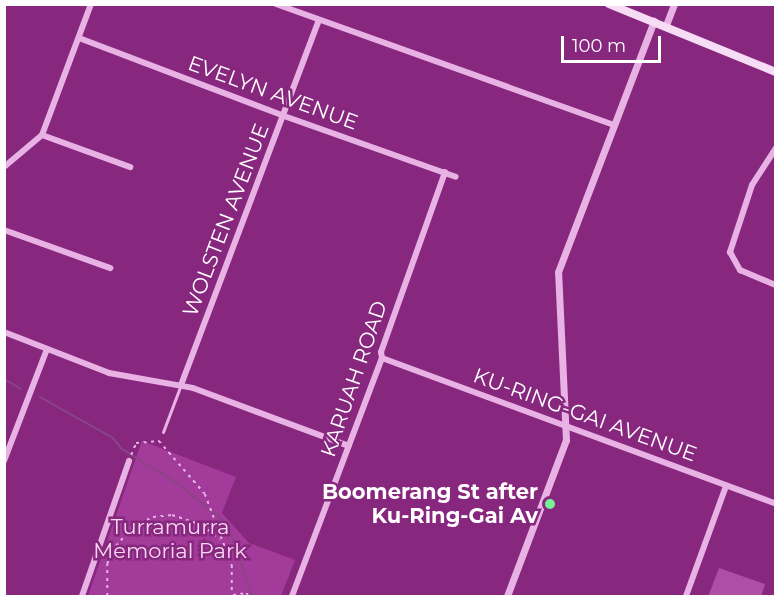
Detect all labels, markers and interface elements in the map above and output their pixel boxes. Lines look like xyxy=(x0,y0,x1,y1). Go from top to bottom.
scale bar xyxy=(564,24,664,62)
text: 100 m xyxy=(572,35,626,57)
street label: EVELYN AVENUE xyxy=(185,51,361,135)
street label: WOLSTEN AVENUE xyxy=(178,120,274,320)
street label: KARUAH ROAD xyxy=(315,298,393,460)
street label: KU-RING-GAI AVENUE xyxy=(470,363,700,467)
place label: Boomerang St after Ku-Ring-Gai Av xyxy=(322,479,538,529)
marker: Boomerang St after Ku-Ring-Gai Av xyxy=(543,497,557,511)
park label: Turramurra Memorial Park xyxy=(93,514,247,564)

